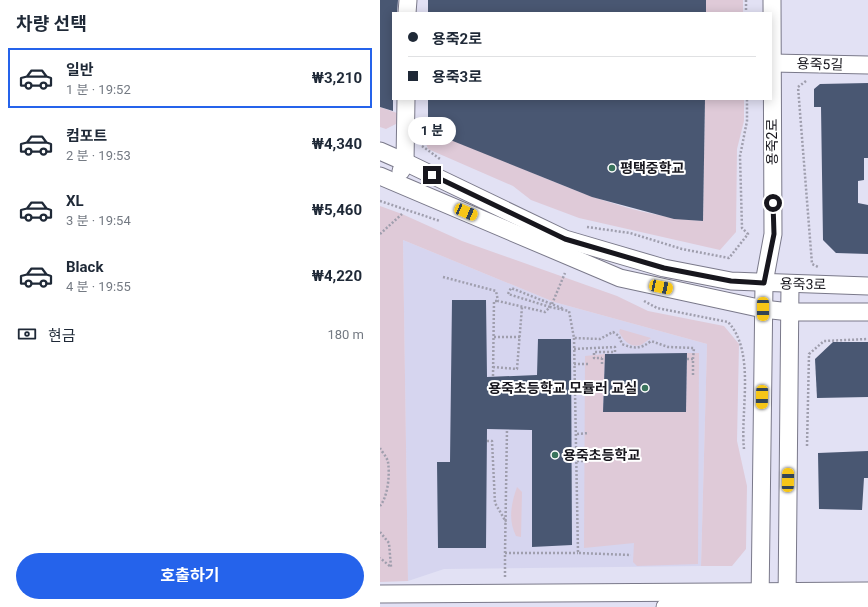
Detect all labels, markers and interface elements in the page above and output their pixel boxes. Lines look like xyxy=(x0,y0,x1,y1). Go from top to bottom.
text: 차량 선택 xyxy=(16,13,87,34)
text: 용죽2로 xyxy=(432,30,482,48)
street label: 용죽5길 xyxy=(796,55,844,73)
icon: car xyxy=(18,60,54,96)
text: 일반 xyxy=(66,61,94,79)
text: 용죽3로 xyxy=(432,68,482,86)
text: ₩3,210 xyxy=(312,69,362,87)
text: 1 분 · 19:52 xyxy=(66,82,131,97)
callout: 1 분 xyxy=(408,117,456,145)
street label: 용죽2로 xyxy=(764,119,780,165)
text: 1 분 xyxy=(421,123,443,138)
icon: car xyxy=(18,126,54,162)
text: 컴포트 xyxy=(66,127,107,145)
text: ₩4,340 xyxy=(312,135,362,153)
text: 2 분 · 19:53 xyxy=(66,148,131,163)
place label: 평택중학교 xyxy=(620,160,685,176)
marker: 평택중학교 xyxy=(607,163,617,173)
route end xyxy=(423,166,441,184)
icon: car xyxy=(18,192,54,228)
text: XL xyxy=(66,192,84,210)
route start xyxy=(764,194,782,212)
text: ₩5,460 xyxy=(312,201,362,219)
car xyxy=(453,202,479,222)
text: 3 분 · 19:54 xyxy=(66,213,131,228)
icon: car xyxy=(18,258,54,294)
text: Black xyxy=(66,258,103,276)
text: ₩4,220 xyxy=(312,267,362,285)
street label: 용죽3로 xyxy=(780,276,827,292)
text: 4 분 · 19:55 xyxy=(66,279,131,294)
car xyxy=(648,279,674,295)
car xyxy=(757,297,769,321)
icon: cash xyxy=(16,323,38,345)
text: 현금 xyxy=(48,327,76,345)
text: 180 m xyxy=(327,327,364,342)
place label: 용죽초등학교 모듈러 교실 xyxy=(488,380,637,396)
marker: 용죽초등학교 모듈러 교실 xyxy=(640,383,650,393)
car xyxy=(756,385,768,409)
place label: 용죽초등학교 xyxy=(563,447,640,463)
marker: 용죽초등학교 xyxy=(550,450,560,460)
car xyxy=(782,468,794,492)
button: 호출하기 xyxy=(16,553,364,599)

